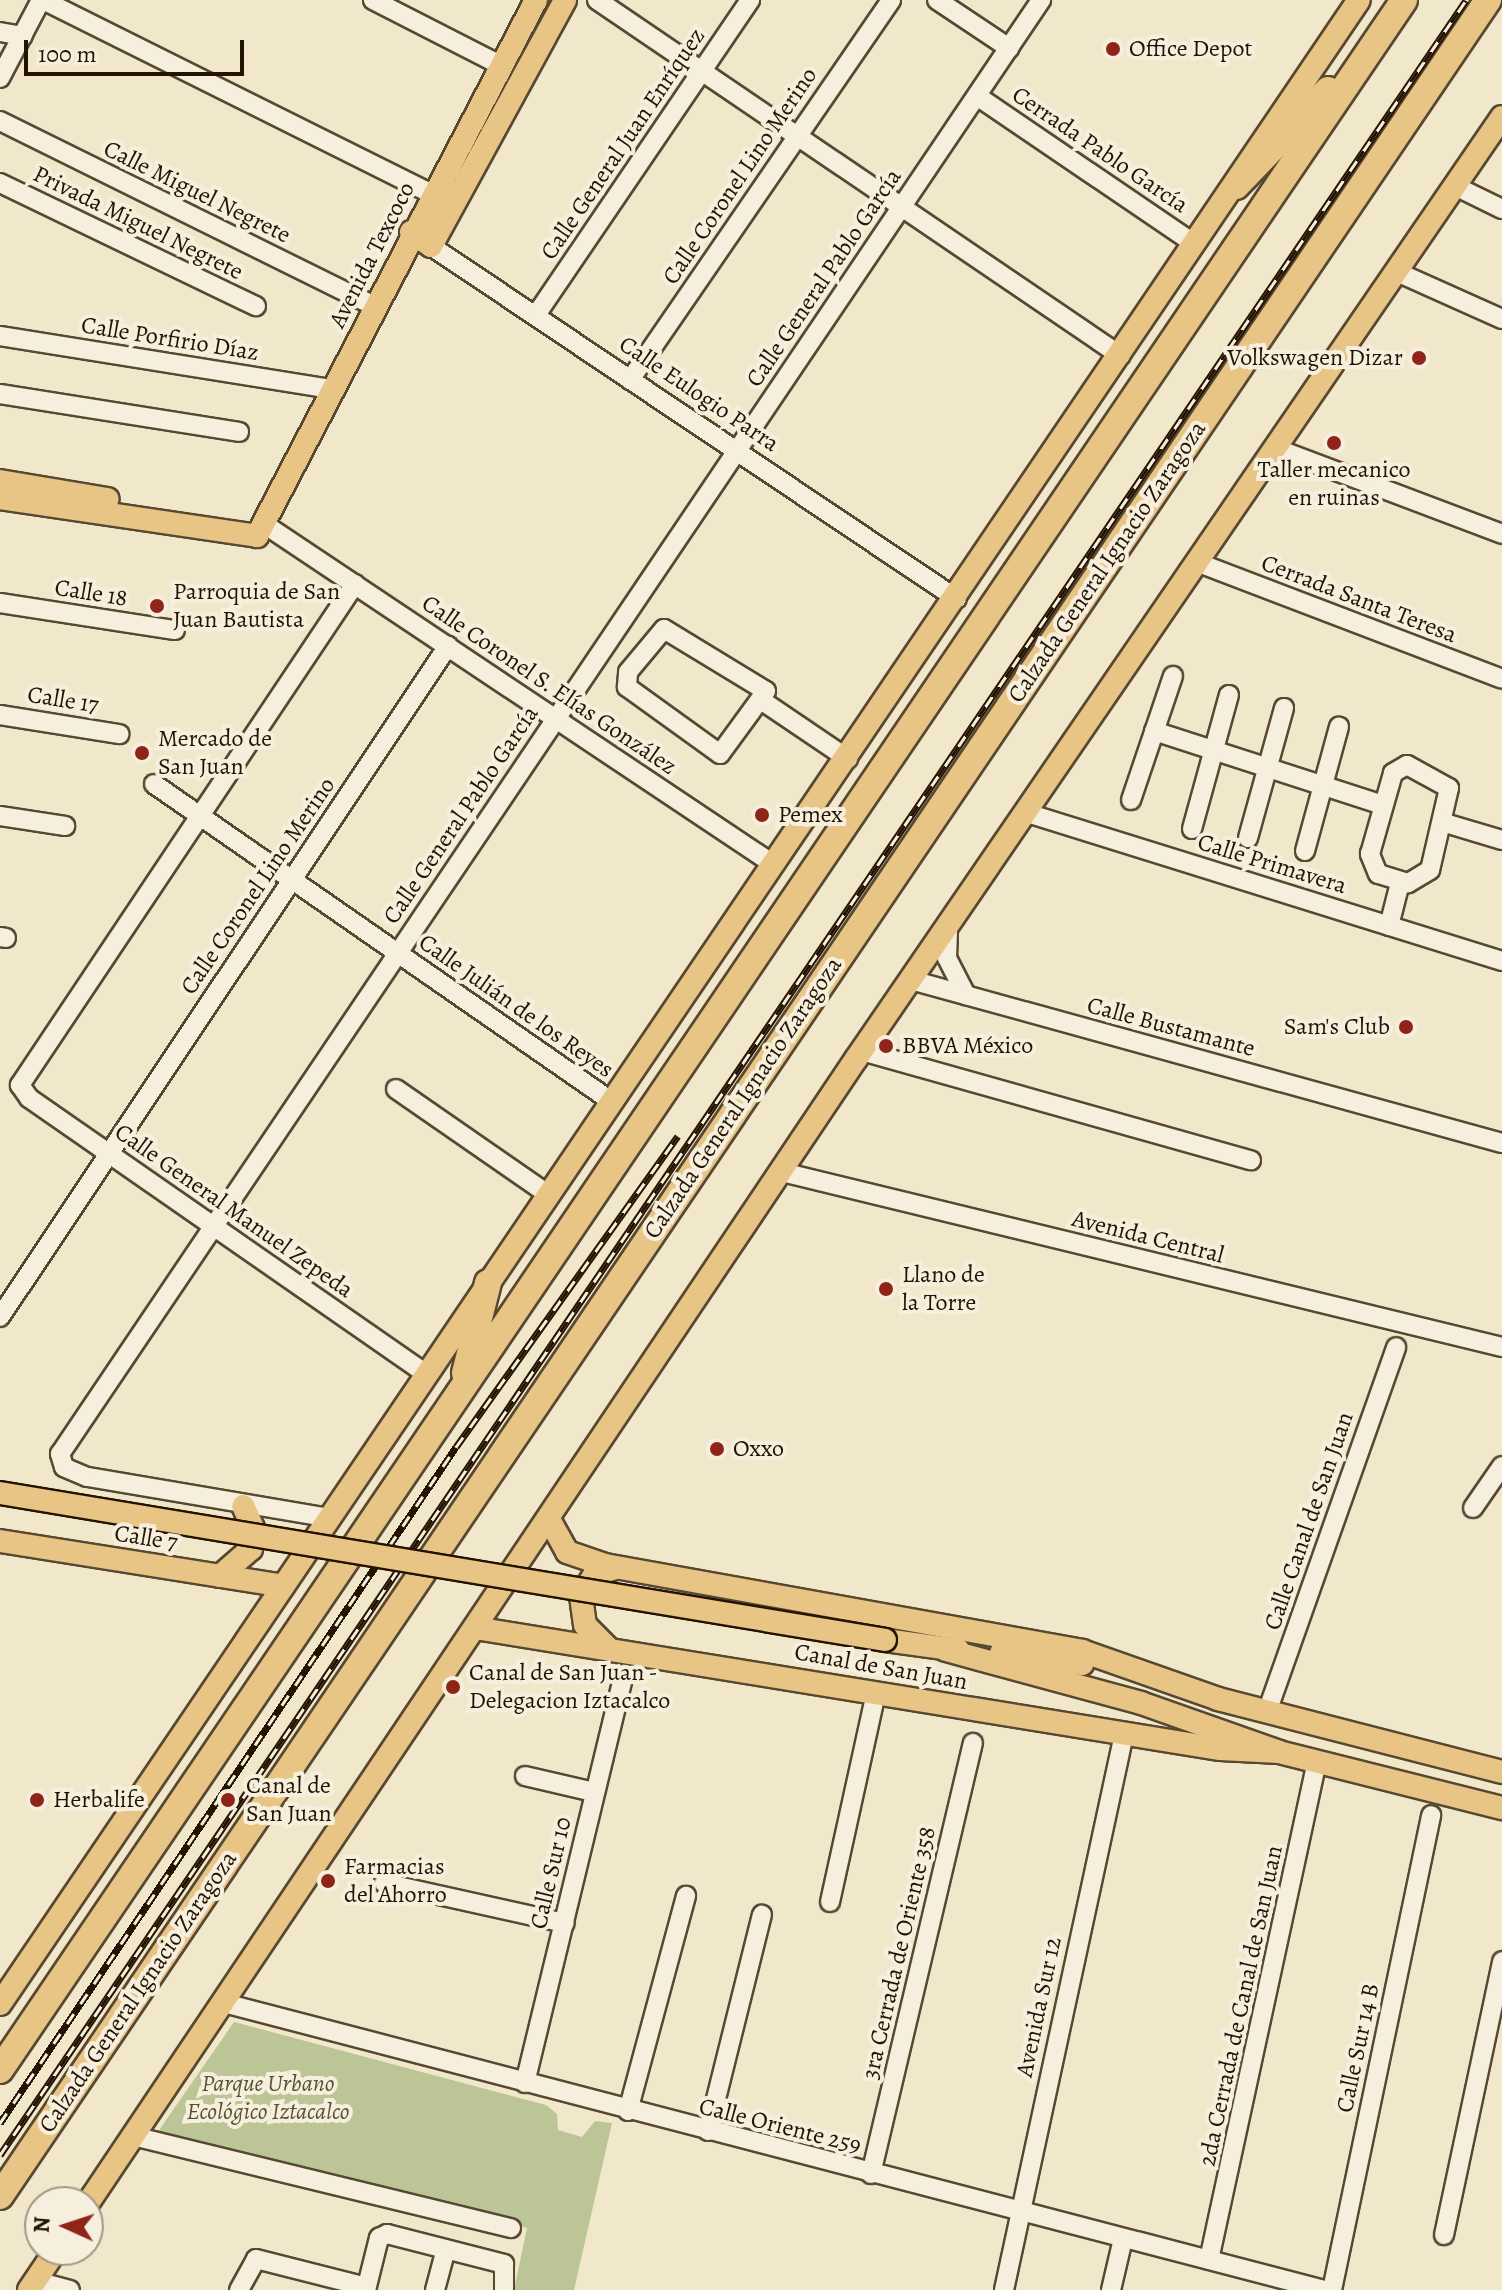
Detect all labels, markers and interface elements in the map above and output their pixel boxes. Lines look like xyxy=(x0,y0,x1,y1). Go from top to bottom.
street label: Calle General Juan Enríquez xyxy=(535,23,711,265)
scale bar xyxy=(28,24,248,74)
place label: Office Depot xyxy=(1129,35,1252,63)
text: 100 m xyxy=(38,38,97,70)
marker: Office Depot xyxy=(1104,40,1122,58)
street label: Calle Coronel Lino Merino xyxy=(657,62,823,290)
street label: Cerrada Pablo García xyxy=(1006,80,1194,220)
street label: Calle Miguel Negrete xyxy=(99,134,295,250)
street label: Privada Miguel Negrete xyxy=(28,160,248,286)
street label: Calle General Pablo García xyxy=(740,163,908,393)
street label: Avenida Texcoco xyxy=(323,177,421,333)
street label: Calle Porfirio Díaz xyxy=(79,311,261,367)
street label: Calle Eulogio Parra xyxy=(614,330,784,458)
place label: Volkswagen Dizar xyxy=(1227,344,1403,372)
marker: Volkswagen Dizar xyxy=(1410,349,1428,367)
street label: Calzada General Ignacio Zaragoza xyxy=(1002,416,1212,708)
marker: Taller mecanico en ruinas xyxy=(1325,434,1343,452)
place label: Taller mecanico en ruinas xyxy=(1257,456,1411,512)
street label: Cerrada Santa Teresa xyxy=(1257,548,1461,650)
street label: Calle 18 xyxy=(53,573,129,613)
place label: Parroquia de San Juan Bautista xyxy=(173,578,340,634)
street label: Calle Coronel S. Elías González xyxy=(416,589,682,781)
marker: Parroquia de San Juan Bautista xyxy=(148,597,166,615)
street label: Calle 17 xyxy=(25,680,101,720)
street label: Calle General Pablo García xyxy=(377,700,545,930)
place label: Mercado de San Juan xyxy=(158,725,272,781)
marker: Mercado de San Juan xyxy=(133,744,151,762)
street label: Calle Coronel Lino Merino xyxy=(175,772,341,1000)
place label: Pemex xyxy=(778,801,843,829)
marker: Pemex xyxy=(753,806,771,824)
street label: Calle Primavera xyxy=(1194,828,1350,900)
street label: Calle Julián de los Reyes xyxy=(413,928,619,1084)
street label: Calzada General Ignacio Zaragoza xyxy=(638,952,848,1244)
street label: Calle Bustamante xyxy=(1084,991,1258,1063)
place label: Sam's Club xyxy=(1284,1013,1390,1041)
marker: Sam's Club xyxy=(1397,1018,1415,1036)
place label: BBVA México xyxy=(902,1032,1033,1060)
marker: BBVA México xyxy=(877,1037,895,1055)
street label: Calle General Manuel Zepeda xyxy=(109,1118,359,1304)
street label: Avenida Central xyxy=(1069,1204,1227,1270)
place label: Llano de la Torre xyxy=(902,1261,985,1317)
marker: Llano de la Torre xyxy=(877,1280,895,1298)
street label: Calle Canal de San Juan xyxy=(1258,1408,1360,1634)
place label: Oxxo xyxy=(733,1435,784,1463)
marker: Oxxo xyxy=(708,1440,726,1458)
street label: Calle 7 xyxy=(112,1519,180,1557)
street label: Canal de San Juan xyxy=(792,1638,970,1696)
place label: Canal de San Juan - Delegacion Iztacalco xyxy=(469,1659,670,1715)
marker: Canal de San Juan - Delegacion Iztacalco xyxy=(444,1678,462,1696)
place label: Canal de San Juan xyxy=(246,1772,332,1828)
place label: Herbalife xyxy=(53,1786,145,1814)
marker: Canal de San Juan xyxy=(217,1789,239,1811)
marker: Herbalife xyxy=(28,1791,46,1809)
street label: Calle Sur 10 xyxy=(524,1814,578,1932)
street label: 3ra Cerrada de Oriente 358 xyxy=(856,1824,942,2082)
street label: 2da Cerrada de Canal de San Juan xyxy=(1193,1843,1289,2169)
street label: Calzada General Ignacio Zaragoza xyxy=(33,1846,243,2138)
place label: Farmacias del Ahorro xyxy=(344,1853,447,1909)
marker: Farmacias del Ahorro xyxy=(319,1872,337,1890)
street label: Avenida Sur 12 xyxy=(1010,1934,1068,2080)
street label: Calle Sur 14 B xyxy=(1330,1981,1386,2115)
park label: Parque Urbano Ecológico Iztacalco xyxy=(186,2070,350,2126)
street label: Calle Oriente 259 xyxy=(696,2092,864,2160)
north arrow xyxy=(24,2186,104,2266)
text: N xyxy=(27,2216,57,2234)

